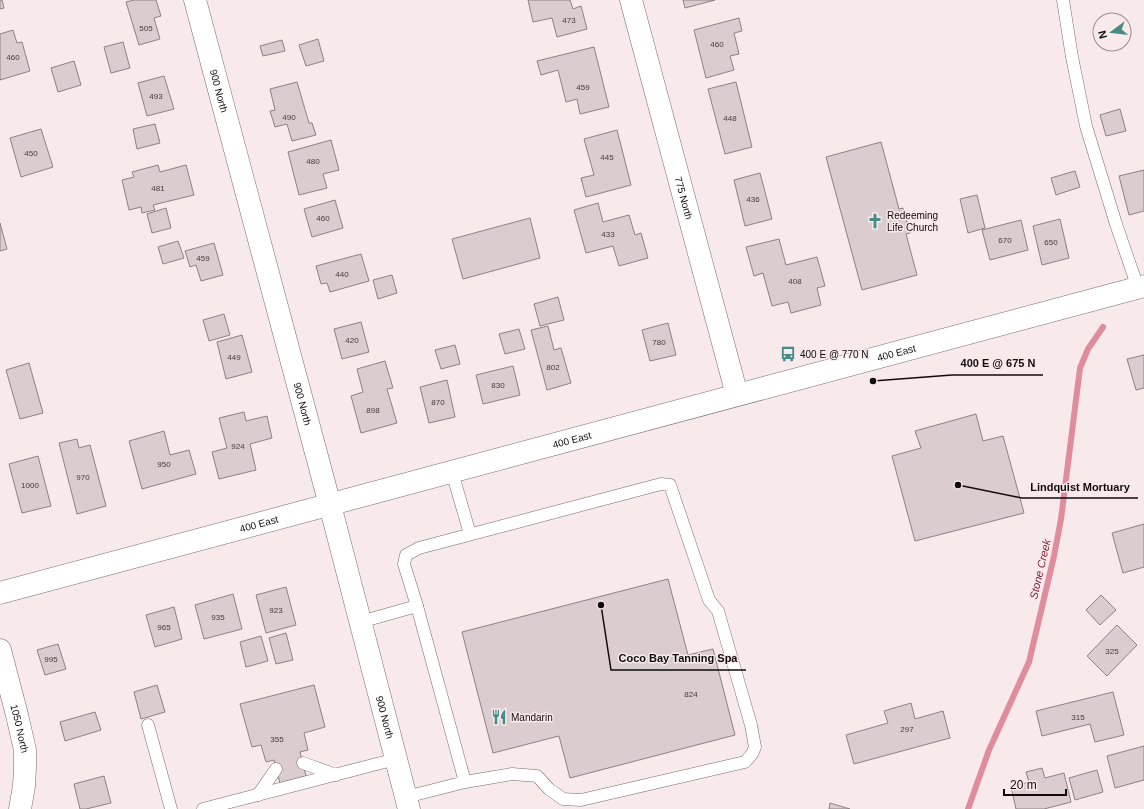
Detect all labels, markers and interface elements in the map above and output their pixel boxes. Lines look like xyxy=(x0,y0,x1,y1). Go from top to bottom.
north arrow xyxy=(1092,12,1132,52)
house number: 473 xyxy=(562,16,576,25)
house number: 505 xyxy=(139,24,153,33)
text: N xyxy=(1096,29,1109,40)
house number: 460 xyxy=(710,40,724,49)
house number: 460 xyxy=(6,53,20,62)
street label: 900 North xyxy=(208,68,230,114)
house number: 459 xyxy=(576,83,590,92)
house number: 493 xyxy=(149,92,163,101)
house number: 490 xyxy=(282,113,296,122)
house number: 448 xyxy=(723,114,737,123)
house number: 450 xyxy=(24,149,38,158)
house number: 445 xyxy=(600,153,614,162)
house number: 480 xyxy=(306,157,320,166)
street label: 775 North xyxy=(673,175,695,221)
house number: 481 xyxy=(151,184,165,193)
house number: 436 xyxy=(746,195,760,204)
place label: Redeeming Life Church xyxy=(887,210,938,233)
church icon: Redeeming Life Church xyxy=(866,212,884,230)
house number: 460 xyxy=(316,214,330,223)
house number: 433 xyxy=(601,230,615,239)
house number: 670 xyxy=(998,236,1012,245)
house number: 650 xyxy=(1044,238,1058,247)
house number: 459 xyxy=(196,254,210,263)
house number: 440 xyxy=(335,270,349,279)
house number: 408 xyxy=(788,277,802,286)
house number: 420 xyxy=(345,336,359,345)
house number: 780 xyxy=(652,338,666,347)
street label: 400 East xyxy=(876,342,917,363)
bus stop icon: 400 E @ 770 N xyxy=(779,345,797,363)
place label: 400 E @ 770 N xyxy=(800,349,869,360)
callout: 400 E @ 675 N xyxy=(952,352,1043,375)
house number: 449 xyxy=(227,353,241,362)
text: 400 E @ 675 N xyxy=(961,357,1036,369)
house number: 802 xyxy=(546,363,560,372)
street label: 900 North xyxy=(291,381,313,427)
house number: 830 xyxy=(491,381,505,390)
house number: 870 xyxy=(431,398,445,407)
house number: 898 xyxy=(366,406,380,415)
street label: 400 East xyxy=(551,430,593,450)
house number: 924 xyxy=(231,442,245,451)
house number: 950 xyxy=(157,460,171,469)
house number: 970 xyxy=(76,473,90,482)
callout: Lindquist Mortuary xyxy=(1022,475,1138,498)
house number: 1000 xyxy=(21,481,39,490)
text: Lindquist Mortuary xyxy=(1030,481,1131,493)
street label: 400 East xyxy=(238,514,280,534)
water label: Stone Creek xyxy=(1027,537,1053,600)
house number: 923 xyxy=(269,606,283,615)
house number: 935 xyxy=(211,613,225,622)
house number: 965 xyxy=(157,623,171,632)
callout: Coco Bay Tanning Spa xyxy=(611,647,746,670)
house number: 325 xyxy=(1105,647,1119,656)
text: Coco Bay Tanning Spa xyxy=(619,652,738,664)
house number: 995 xyxy=(44,655,58,664)
house number: 824 xyxy=(684,690,698,699)
street label: 900 North xyxy=(374,695,396,740)
street label: 1050 North xyxy=(8,703,30,754)
restaurant icon: Mandarin xyxy=(490,708,508,726)
place label: Mandarin xyxy=(511,712,553,723)
house number: 315 xyxy=(1071,713,1085,722)
house number: 297 xyxy=(900,725,914,734)
house number: 355 xyxy=(270,735,284,744)
scale bar xyxy=(1004,771,1066,797)
text: 20 m xyxy=(1010,778,1037,792)

